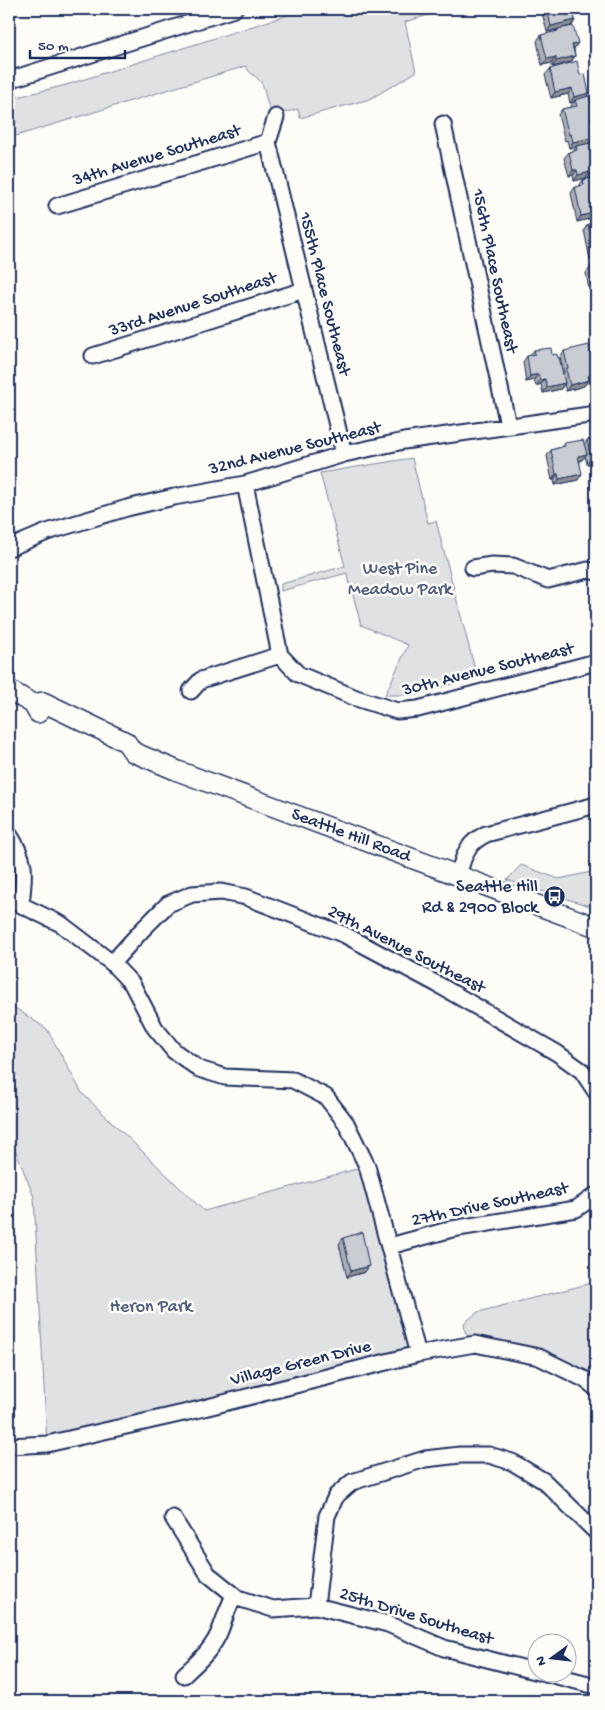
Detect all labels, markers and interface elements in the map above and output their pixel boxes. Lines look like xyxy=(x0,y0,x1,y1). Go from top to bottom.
scale bar xyxy=(30,28,125,60)
text: 50 m xyxy=(38,38,69,56)
street label: 34th Avenue Southeast xyxy=(70,120,245,192)
street label: 156th Place Southeast xyxy=(466,186,522,357)
street label: 155th Place Southeast xyxy=(293,209,355,379)
street label: 33rd Avenue Southeast xyxy=(106,268,281,342)
street label: 32nd Avenue Southeast xyxy=(206,417,385,481)
park label: West Pine Meadow Park xyxy=(348,559,454,601)
street label: 30th Avenue Southeast xyxy=(399,638,577,702)
street label: Seattle Hill Road xyxy=(288,804,415,868)
place label: Seattle Hill Rd & 2900 Block xyxy=(422,877,540,919)
bus stop icon: Seattle Hill Rd & 2900 Block xyxy=(542,885,566,909)
street label: 29th Avenue Southeast xyxy=(324,901,490,1000)
street label: 27th Drive Southeast xyxy=(410,1178,572,1232)
park label: Heron Park xyxy=(110,1297,194,1318)
street label: Village Green Drive xyxy=(228,1336,374,1392)
street label: 25th Drive Southeast xyxy=(337,1584,497,1651)
north arrow xyxy=(528,1632,578,1682)
text: N xyxy=(532,1654,551,1667)

